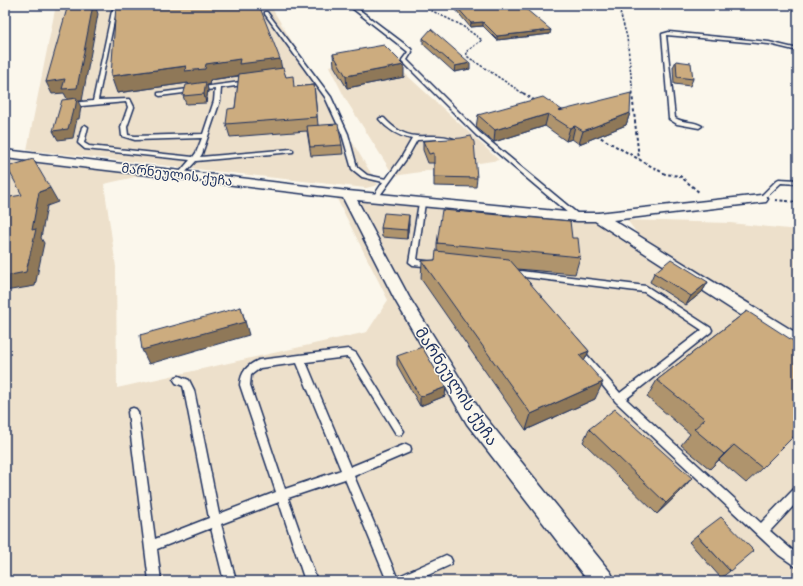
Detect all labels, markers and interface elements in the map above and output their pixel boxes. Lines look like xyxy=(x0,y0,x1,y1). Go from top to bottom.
street label: მარნეულის ქუჩა xyxy=(120,160,233,193)
street label: მარნეულის ქუჩა xyxy=(408,324,502,451)

